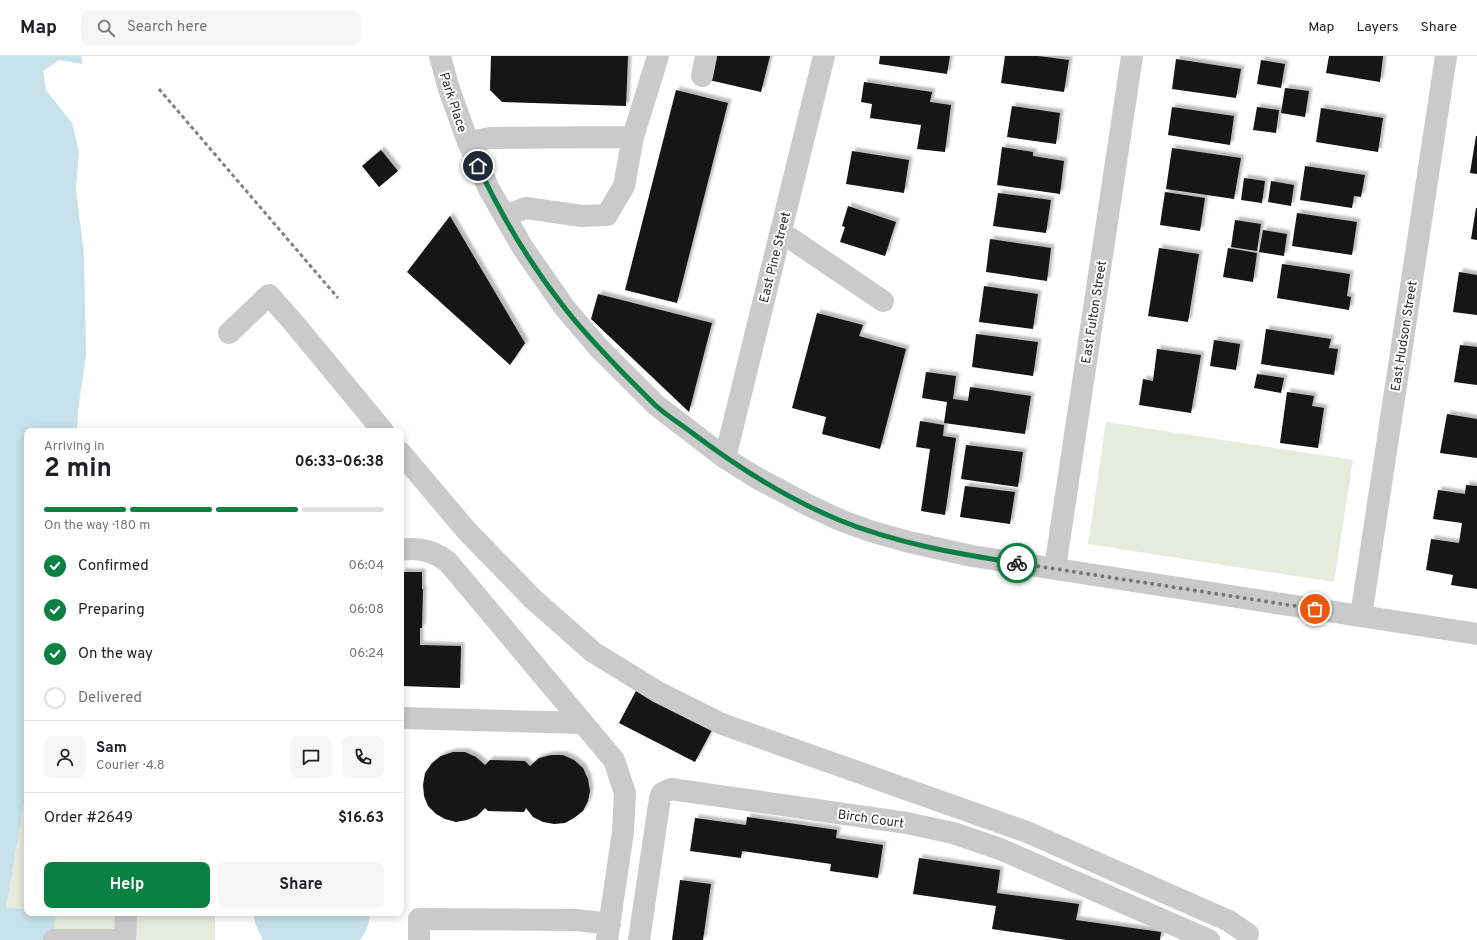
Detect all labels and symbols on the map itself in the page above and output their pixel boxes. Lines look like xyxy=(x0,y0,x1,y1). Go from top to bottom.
street label: Park Place xyxy=(435,71,469,135)
pin xyxy=(461,149,495,183)
street label: East Pine Street xyxy=(757,210,795,305)
street label: East Fulton Street xyxy=(1079,260,1111,365)
street label: East Hudson Street xyxy=(1388,280,1422,393)
courier xyxy=(997,543,1037,583)
pin xyxy=(1298,592,1332,626)
street label: Birch Court xyxy=(837,807,905,833)

